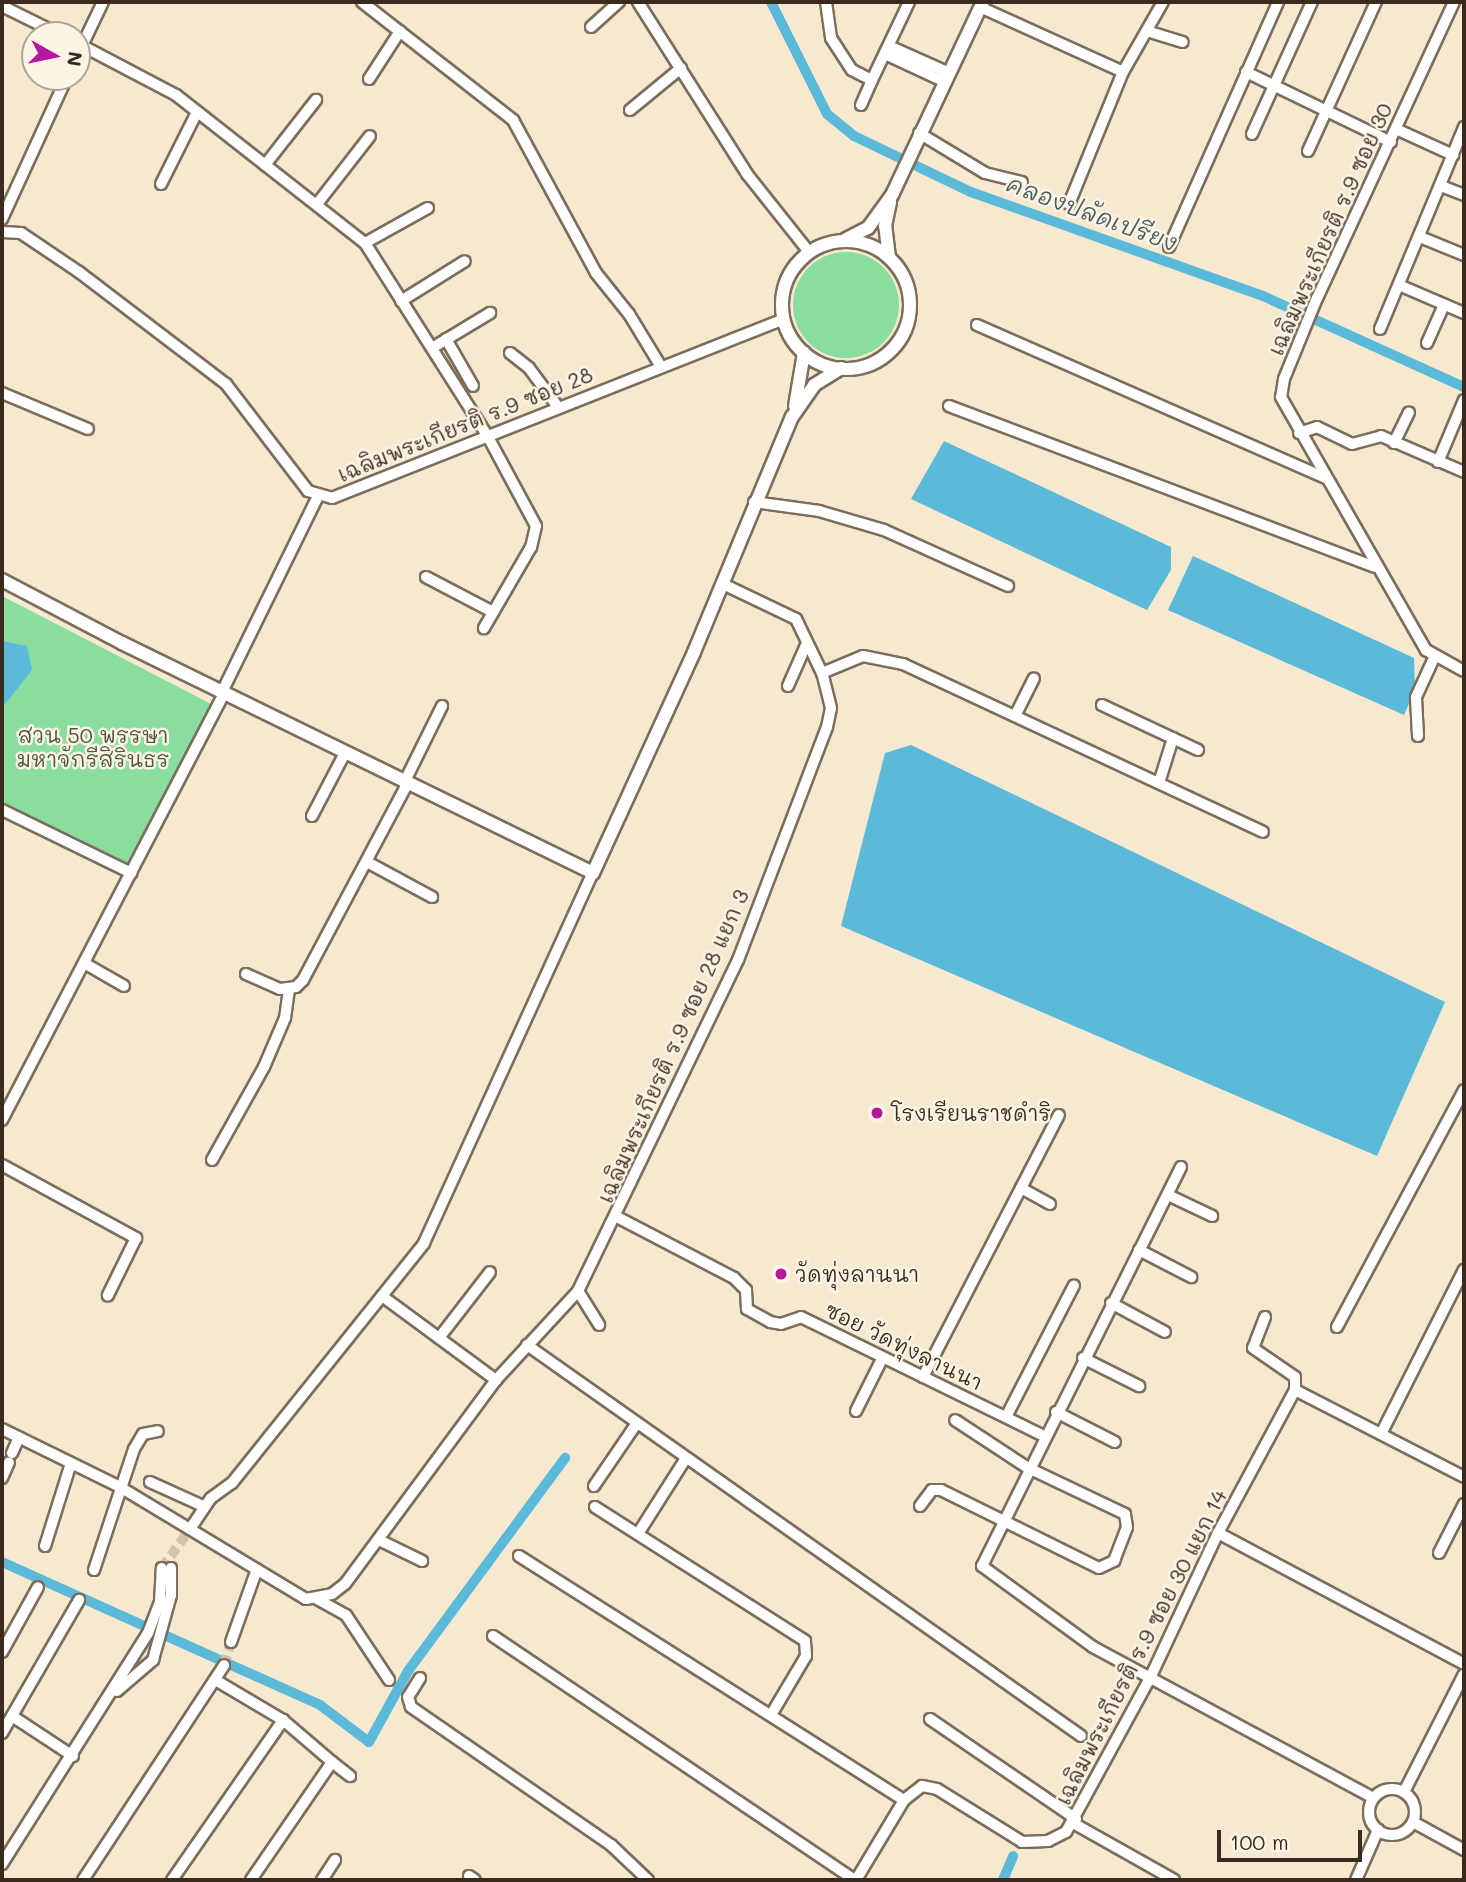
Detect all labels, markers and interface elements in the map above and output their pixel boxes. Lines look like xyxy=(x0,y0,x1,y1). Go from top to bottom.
north arrow xyxy=(21,21,91,91)
text: N xyxy=(62,50,89,68)
street label: เฉลิมพระเกียรติ ร.9 ซอย 30 xyxy=(1263,99,1397,359)
water label: คลองปลัดเปรียง xyxy=(1003,169,1181,257)
street label: เฉลิมพระเกียรติ ร.9 ซอย 28 xyxy=(334,361,596,487)
park label: สวน 50 พรรษา มหาจักรีสิรินธร xyxy=(17,722,169,772)
street label: เฉลิมพระเกียรติ ร.9 ซอย 28 แยก 3 xyxy=(592,886,754,1206)
place label: โรงเรียนราชดำริ xyxy=(891,1100,1051,1126)
marker: โรงเรียนราชดำริ xyxy=(869,1105,885,1121)
place label: วัดทุ่งลานนา xyxy=(795,1261,919,1287)
marker: วัดทุ่งลานนา xyxy=(773,1266,789,1282)
street label: ซอย วัดทุ่งลานนา xyxy=(821,1297,987,1395)
street label: เฉลิมพระเกียรติ ร.9 ซอย 30 แยก 14 xyxy=(1050,1485,1232,1809)
scale bar xyxy=(1221,1815,1366,1859)
text: 100 m xyxy=(1230,1828,1289,1855)

